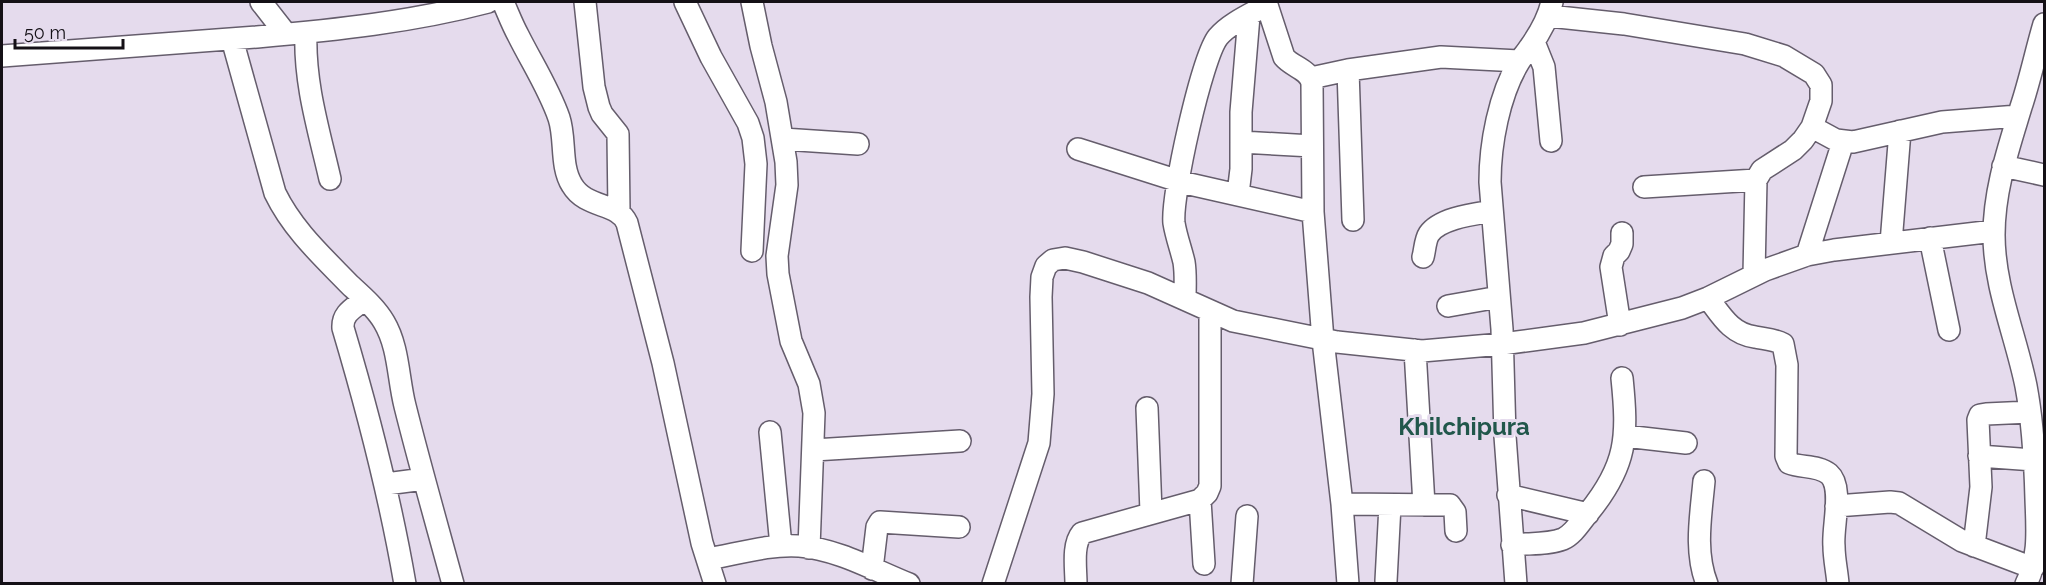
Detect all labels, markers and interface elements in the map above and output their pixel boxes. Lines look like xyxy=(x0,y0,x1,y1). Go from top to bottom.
scale bar xyxy=(15,12,123,50)
text: 50 m xyxy=(24,22,66,43)
district label: Khilchipura xyxy=(1398,412,1530,441)

